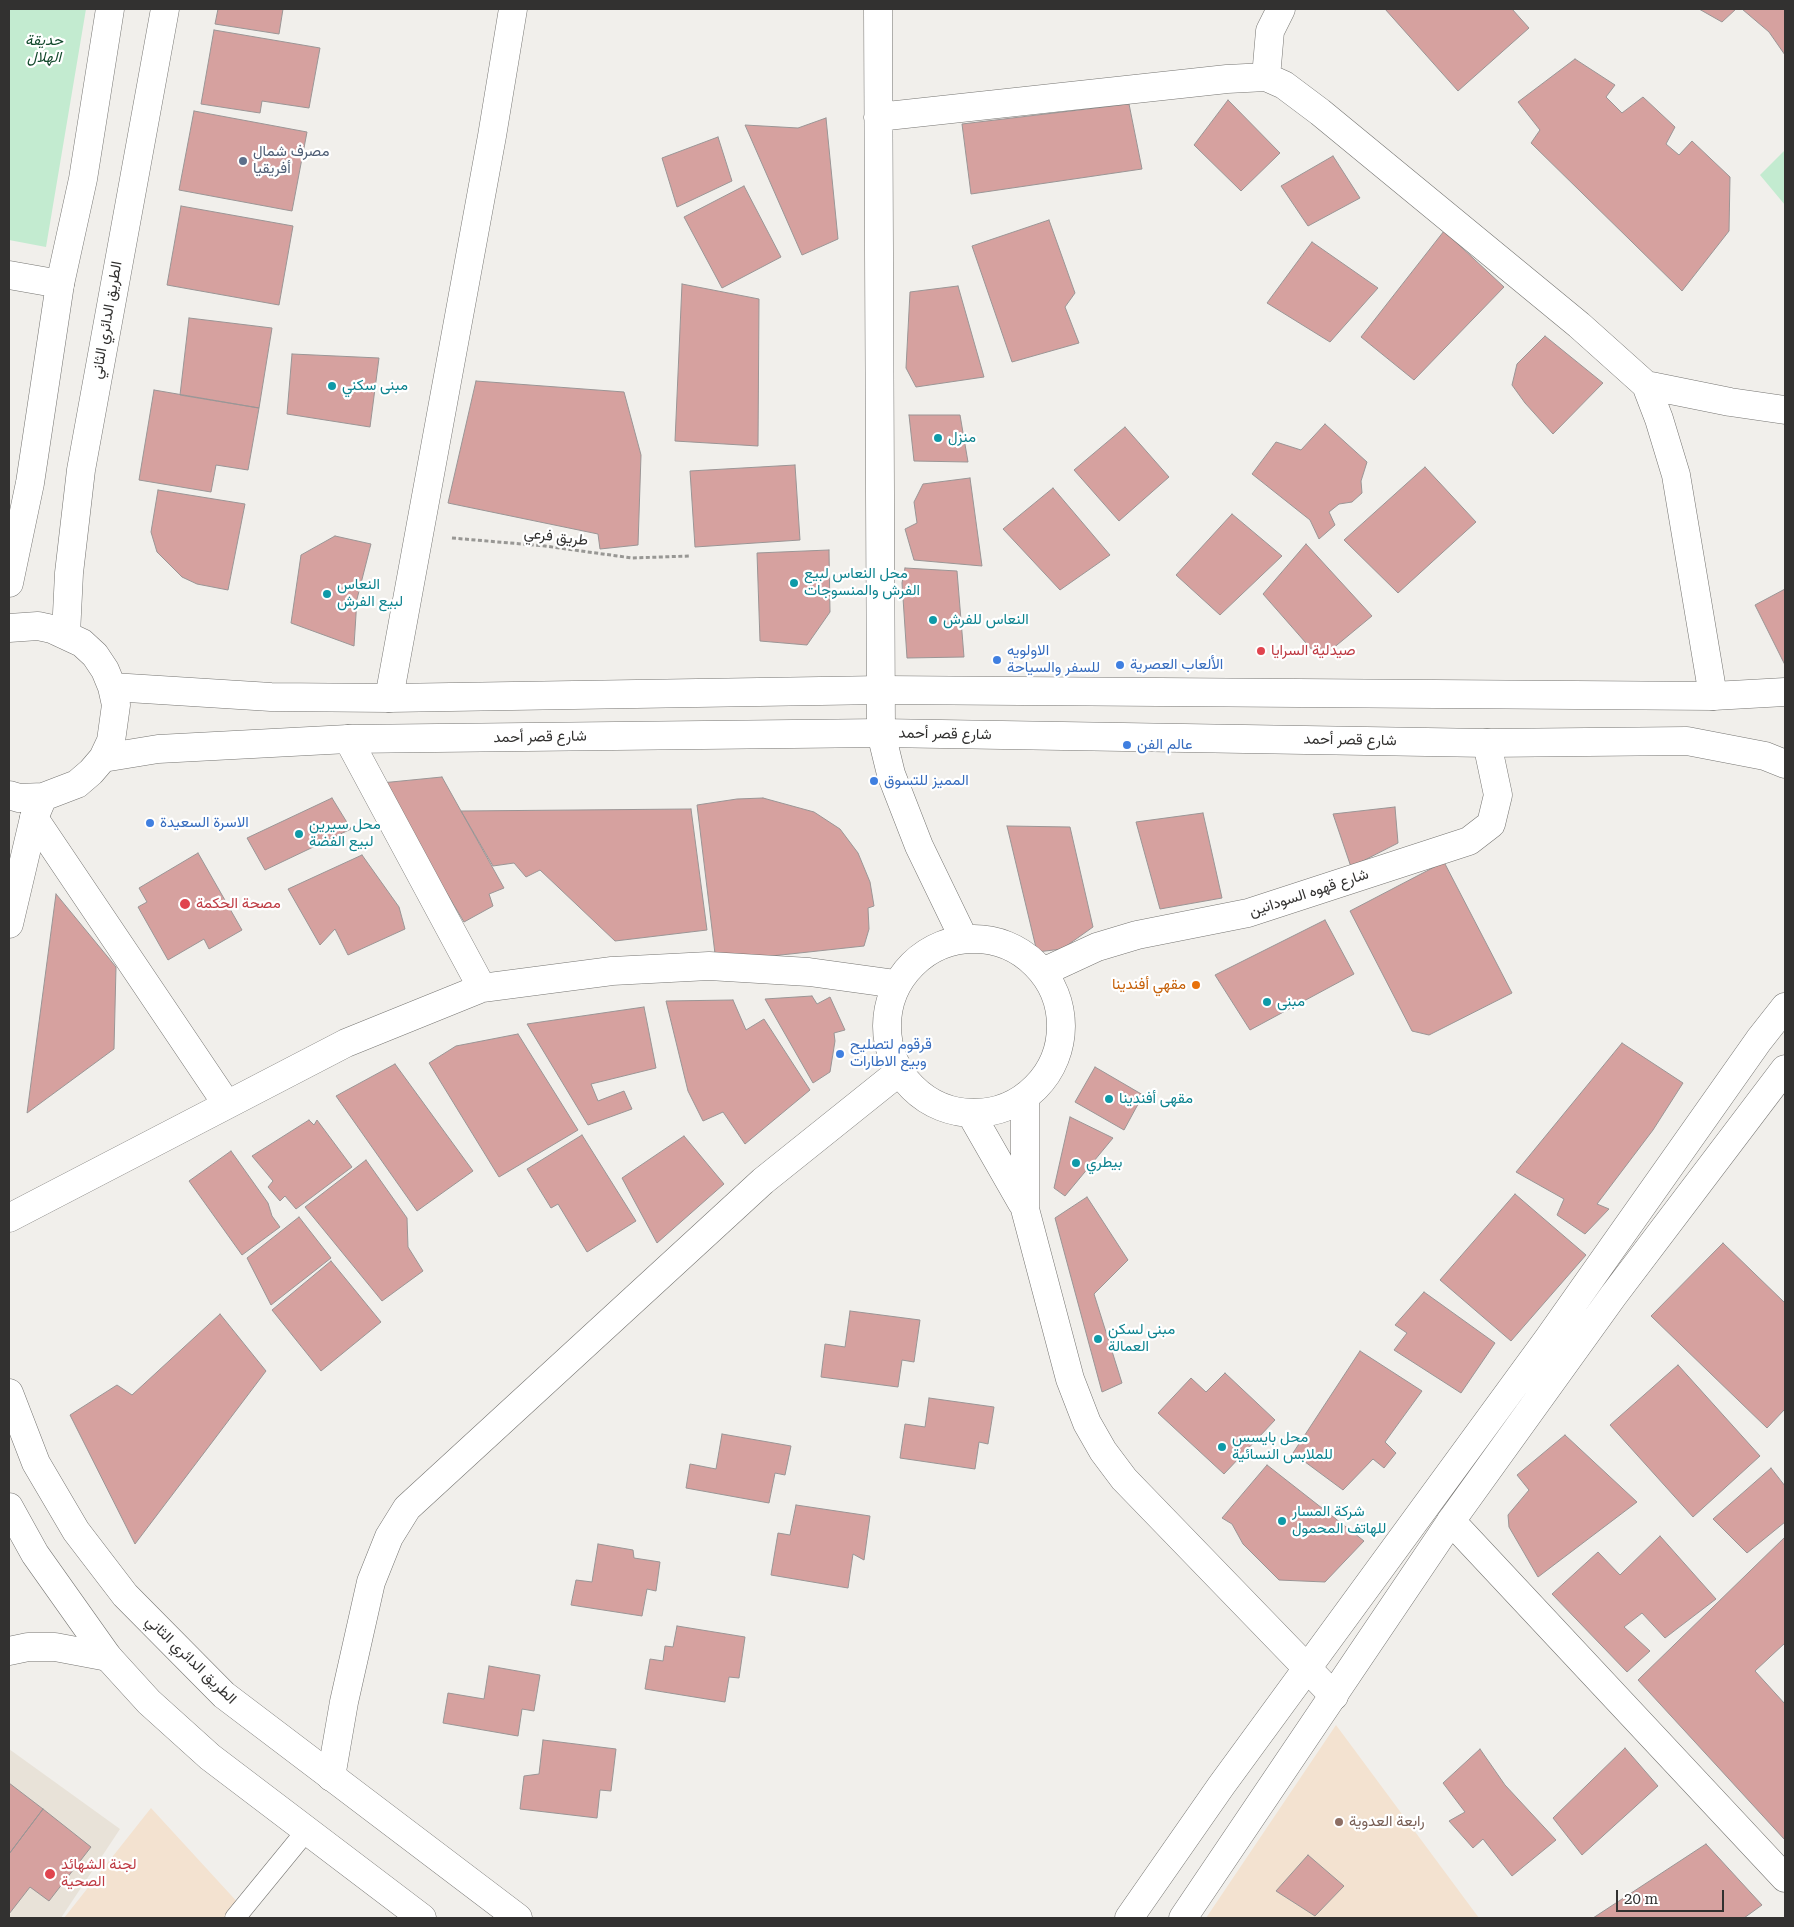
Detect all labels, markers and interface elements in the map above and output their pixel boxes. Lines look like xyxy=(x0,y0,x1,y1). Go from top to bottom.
park label: حديقة الهلال xyxy=(25,32,63,67)
place label: مصرف شمال أفريقيا xyxy=(253,143,329,178)
marker: مصرف شمال أفريقيا xyxy=(237,155,249,167)
street label: الطريق الدائري الثاني xyxy=(88,260,126,380)
place label: مبنى سكني xyxy=(342,377,408,395)
marker: مبنى سكني xyxy=(326,380,338,392)
place label: منزل xyxy=(948,429,976,447)
marker: منزل xyxy=(932,432,944,444)
street label: طريق فرعي xyxy=(523,524,589,550)
place label: محل النعاس لبيع الفرش والمنسوجات xyxy=(804,565,920,600)
place label: النعاس لبيع الفرش xyxy=(337,576,403,611)
marker: محل النعاس لبيع الفرش والمنسوجات xyxy=(788,577,800,589)
marker: النعاس لبيع الفرش xyxy=(321,588,333,600)
place label: النعاس للفرش xyxy=(943,611,1029,629)
marker: النعاس للفرش xyxy=(927,614,939,626)
place label: الاولويه للسفر والسياحة xyxy=(1007,642,1100,677)
place label: صيدلية السرايا xyxy=(1271,642,1356,660)
marker: صيدلية السرايا xyxy=(1255,645,1267,657)
marker: الاولويه للسفر والسياحة xyxy=(991,654,1003,666)
place label: الألعاب العصرية xyxy=(1130,656,1223,674)
marker: الألعاب العصرية xyxy=(1114,659,1126,671)
street label: شارع قصر أحمد xyxy=(898,724,992,744)
street label: شارع قصر أحمد xyxy=(493,727,587,747)
street label: شارع قصر أحمد xyxy=(1303,730,1397,750)
place label: عالم الفن xyxy=(1137,736,1192,754)
marker: عالم الفن xyxy=(1121,739,1133,751)
place label: المميز للتسوق xyxy=(884,772,969,790)
marker: المميز للتسوق xyxy=(868,775,880,787)
place label: الاسرة السعيدة xyxy=(160,814,249,832)
place label: محل سيرين لبيع الفضة xyxy=(309,816,381,851)
marker: الاسرة السعيدة xyxy=(144,817,156,829)
marker: محل سيرين لبيع الفضة xyxy=(293,828,305,840)
street label: شارع قهوه السودانين xyxy=(1247,865,1371,921)
place label: مصحة الحكمة xyxy=(196,895,281,913)
marker: مصحة الحكمة xyxy=(178,897,192,911)
place label: مقهي أفندينا xyxy=(1112,976,1186,994)
marker: مقهي أفندينا xyxy=(1190,979,1202,991)
place label: مبنى xyxy=(1277,993,1305,1011)
marker: مبنى xyxy=(1261,996,1273,1008)
place label: قرقوم لتصليح وبيع الاطارات xyxy=(850,1036,932,1071)
marker: قرقوم لتصليح وبيع الاطارات xyxy=(834,1048,846,1060)
place label: مقهى أفندينا xyxy=(1119,1090,1193,1108)
marker: مقهى أفندينا xyxy=(1103,1093,1115,1105)
place label: بيطري xyxy=(1086,1154,1122,1172)
marker: بيطري xyxy=(1070,1157,1082,1169)
place label: مبنى لسكن العمالة xyxy=(1108,1321,1175,1356)
marker: مبنى لسكن العمالة xyxy=(1092,1333,1104,1345)
place label: محل بايسس للملابس النسائية xyxy=(1232,1429,1333,1464)
marker: محل بايسس للملابس النسائية xyxy=(1216,1441,1228,1453)
place label: شركة المسار للهاتف المحمول xyxy=(1292,1503,1386,1538)
marker: شركة المسار للهاتف المحمول xyxy=(1276,1515,1288,1527)
street label: الطريق الدائري الثاني xyxy=(142,1612,240,1708)
place label: رابعة العدوية xyxy=(1349,1813,1425,1831)
marker: رابعة العدوية xyxy=(1333,1816,1345,1828)
place label: لجنة الشهائد الصحية xyxy=(61,1856,137,1891)
marker: لجنة الشهائد الصحية xyxy=(43,1867,57,1881)
scale bar xyxy=(1619,1880,1726,1912)
text: 20 m xyxy=(1624,1890,1658,1908)

